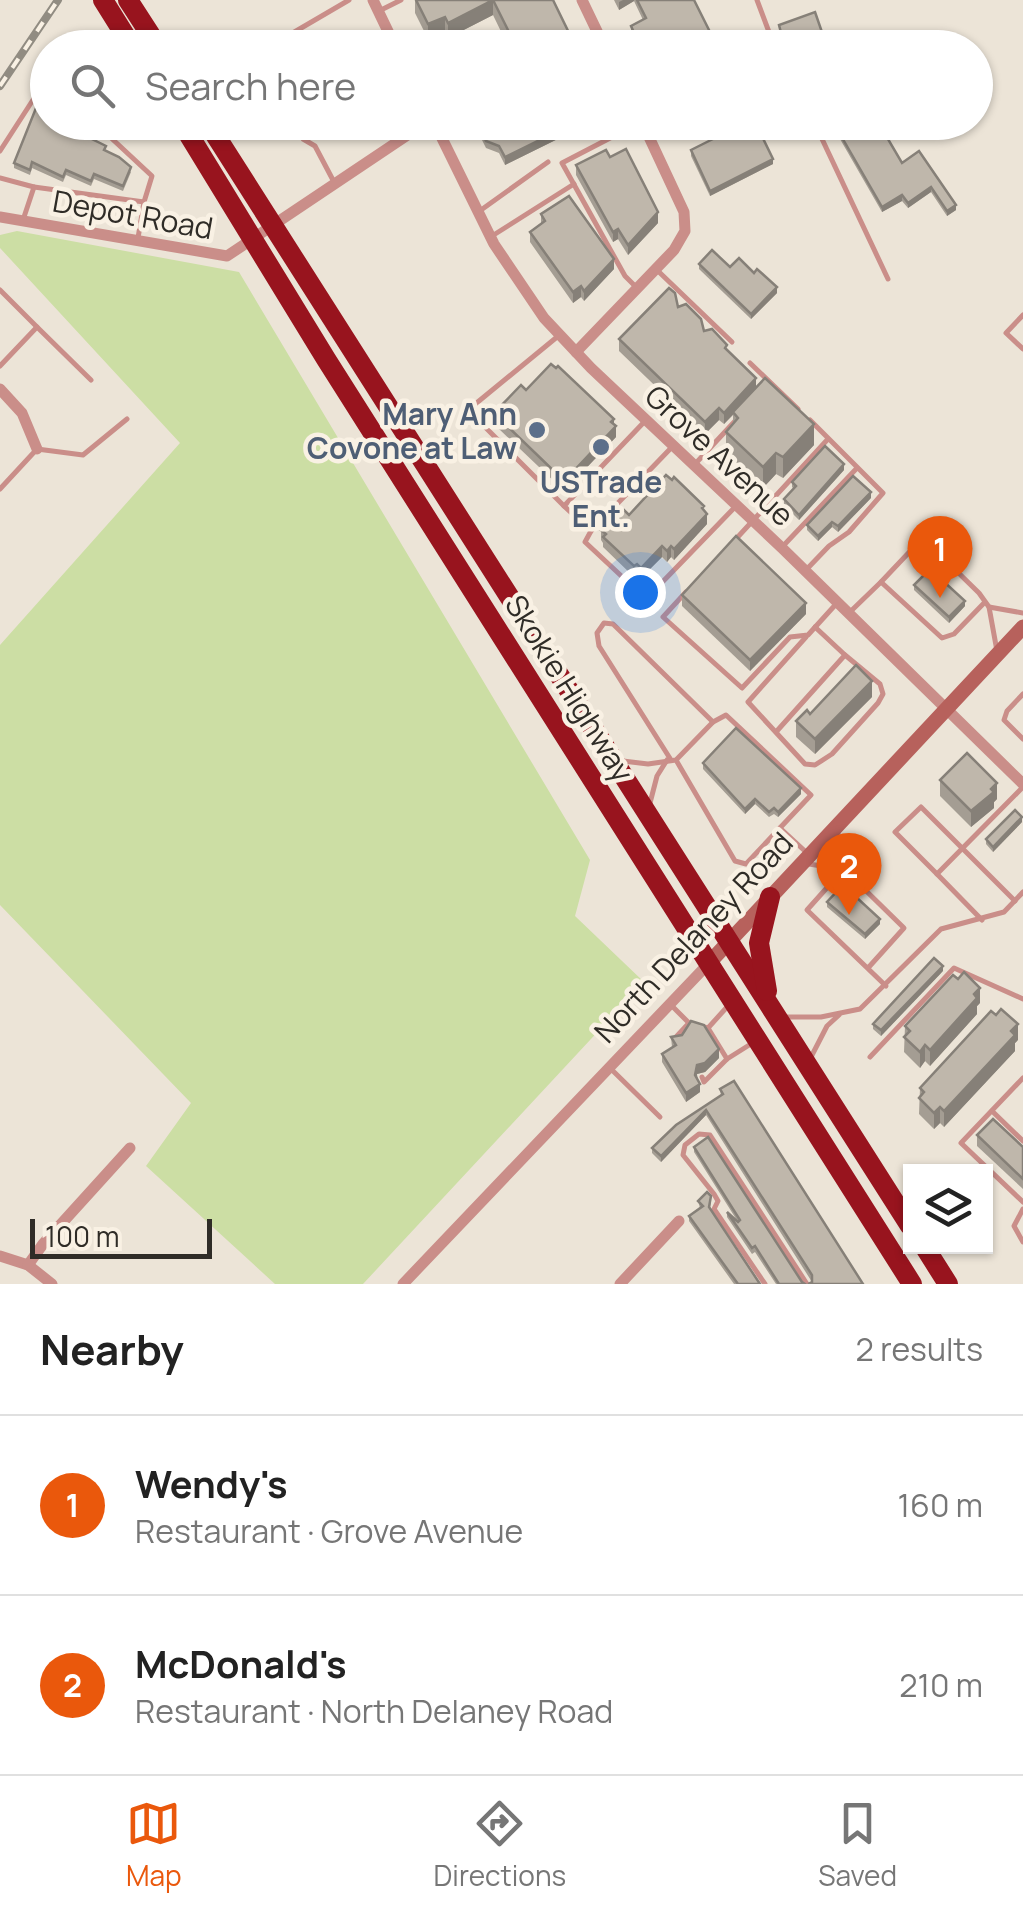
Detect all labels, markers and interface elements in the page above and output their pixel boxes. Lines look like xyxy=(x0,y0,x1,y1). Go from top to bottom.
search box xyxy=(30,30,993,140)
icon: search xyxy=(65,58,120,113)
text: Search here xyxy=(145,59,356,111)
street label: Depot Road xyxy=(50,180,216,248)
street label: Grove Avenue xyxy=(637,375,803,535)
place label: Mary Ann Covone at Law xyxy=(307,393,517,468)
marker: Mary Ann Covone at Law xyxy=(526,419,548,441)
marker: USTrade Ent. xyxy=(590,436,612,458)
place label: USTrade Ent. xyxy=(540,461,662,536)
pin: 1 xyxy=(908,516,972,598)
your location xyxy=(615,567,666,618)
street label: Skokie Highway xyxy=(496,587,644,789)
street label: North Delaney Road xyxy=(585,823,801,1051)
pin: 2 xyxy=(816,832,882,915)
map controls xyxy=(903,1164,993,1254)
button: layers xyxy=(903,1164,993,1254)
scale bar xyxy=(30,1214,212,1258)
text: 100 m xyxy=(45,1217,119,1255)
text: Nearby xyxy=(40,1320,184,1378)
text: 2 results xyxy=(856,1327,983,1371)
text: Wendy's xyxy=(135,1457,288,1509)
text: 1 xyxy=(65,1483,80,1527)
text: 160 m xyxy=(898,1483,983,1527)
text: Restaurant · Grove Avenue xyxy=(135,1509,523,1553)
text: McDonald's xyxy=(135,1637,347,1689)
text: 2 xyxy=(63,1663,82,1707)
text: 210 m xyxy=(899,1663,983,1707)
text: Restaurant · North Delaney Road xyxy=(135,1689,613,1733)
tab: Map xyxy=(126,1796,182,1894)
tab: Directions xyxy=(434,1796,566,1894)
tab: Saved xyxy=(818,1796,897,1894)

